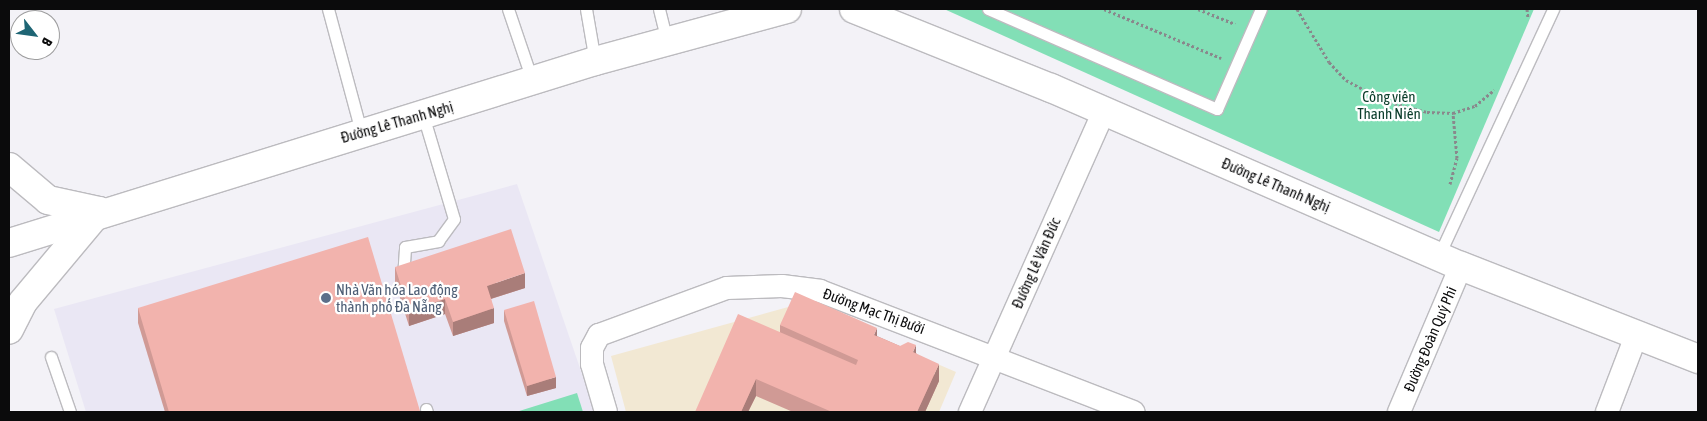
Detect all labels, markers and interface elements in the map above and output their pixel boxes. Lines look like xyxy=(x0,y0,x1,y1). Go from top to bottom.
north arrow xyxy=(10,10,60,60)
text: B xyxy=(39,35,56,49)
park label: Công viên Thanh Niên xyxy=(1357,87,1421,122)
street label: Đường Lê Thanh Nghị xyxy=(339,97,455,147)
street label: Đường Lê Thanh Nghị xyxy=(1219,154,1333,216)
street label: Đường Lê Văn Đức xyxy=(1008,215,1064,311)
place label: Nhà Văn hóa Lao động thành phố Đà Nẵng xyxy=(336,280,458,315)
street label: Đường Mạc Thị Bưởi xyxy=(821,284,927,338)
street label: Đường Đoàn Quý Phi xyxy=(1400,284,1460,394)
marker: Nhà Văn hóa Lao động thành phố Đà Nẵng xyxy=(320,292,332,304)

